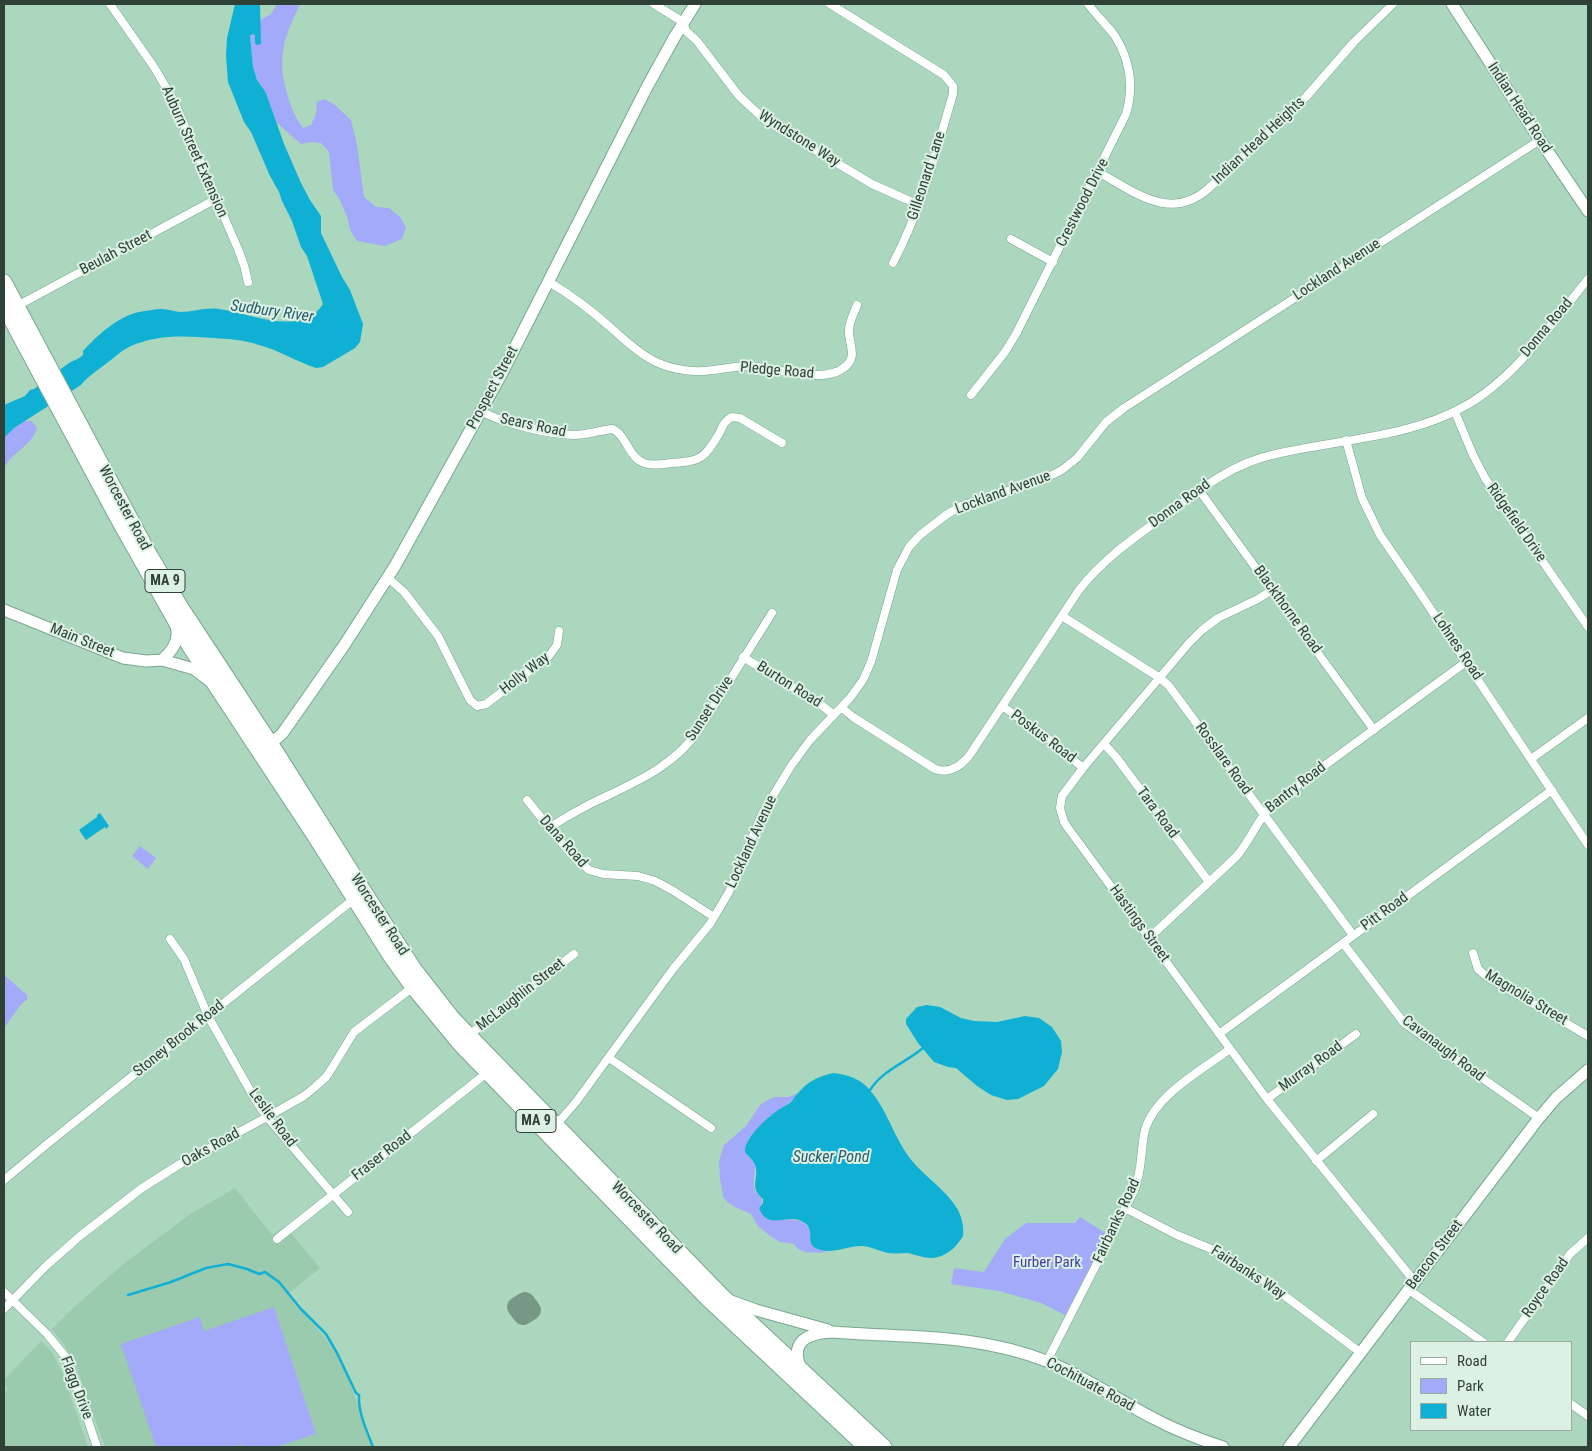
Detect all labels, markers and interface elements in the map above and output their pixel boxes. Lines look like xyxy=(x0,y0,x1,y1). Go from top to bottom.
street label: Indian Head Road xyxy=(1483,59,1555,157)
street label: Auburn Street Extension xyxy=(157,83,231,221)
street label: Indian Head Heights xyxy=(1209,94,1309,188)
street label: Wyndstone Way xyxy=(755,107,843,171)
street label: Gilleonard Lane xyxy=(904,129,950,223)
street label: Crestwood Drive xyxy=(1053,156,1113,250)
street label: Beulah Street xyxy=(77,227,155,279)
street label: Lockland Avenue xyxy=(1290,235,1384,305)
street label: Donna Road xyxy=(1517,295,1577,361)
water label: Sudbury River xyxy=(229,297,315,327)
street label: Prospect Street xyxy=(464,343,522,433)
street label: Pledge Road xyxy=(739,359,815,383)
street label: Sears Road xyxy=(498,410,568,442)
street label: Worcester Road xyxy=(94,462,154,554)
street label: Lockland Avenue xyxy=(953,467,1053,519)
street label: Donna Road xyxy=(1146,476,1214,532)
street label: Ridgefield Drive xyxy=(1482,480,1550,566)
street label: Blackthorne Road xyxy=(1249,563,1325,657)
road number: MA 9 xyxy=(145,570,185,592)
street label: Lohnes Road xyxy=(1428,610,1486,684)
street label: Main Street xyxy=(47,620,117,662)
street label: Holly Way xyxy=(497,649,553,699)
street label: Burton Road xyxy=(753,658,825,712)
street label: Sunset Drive xyxy=(682,673,738,745)
street label: Poskus Road xyxy=(1007,707,1079,767)
street label: Rosslare Road xyxy=(1191,719,1255,799)
street label: Bantry Road xyxy=(1262,759,1330,817)
street label: Tara Road xyxy=(1132,784,1182,842)
street label: Lockland Avenue xyxy=(723,793,781,891)
street label: Dana Road xyxy=(535,812,591,872)
street label: Worcester Road xyxy=(346,871,412,959)
street label: Hastings Street xyxy=(1105,882,1173,966)
street label: Pitt Road xyxy=(1358,889,1412,935)
street label: McLaughlin Street xyxy=(473,955,569,1035)
street label: Magnolia Street xyxy=(1481,966,1571,1030)
street label: Stoney Brook Road xyxy=(130,997,228,1081)
street label: Cavanaugh Road xyxy=(1398,1012,1488,1086)
street label: Murray Road xyxy=(1276,1038,1346,1096)
street label: Leslie Road xyxy=(244,1085,300,1151)
road number: MA 9 xyxy=(516,1110,556,1132)
street label: Oaks Road xyxy=(179,1125,243,1171)
street label: Fraser Road xyxy=(349,1127,415,1185)
water label: Sucker Pond xyxy=(793,1148,869,1168)
street label: Fairbanks Road xyxy=(1090,1176,1144,1266)
street label: Worcester Road xyxy=(607,1178,685,1258)
street label: Beacon Street xyxy=(1403,1217,1467,1293)
street label: Fairbanks Way xyxy=(1207,1242,1289,1304)
park label: Furber Park xyxy=(1013,1254,1081,1272)
street label: Royce Road xyxy=(1519,1255,1573,1321)
legend xyxy=(1410,1341,1572,1431)
text: Road xyxy=(1457,1352,1487,1370)
street label: Flagg Drive xyxy=(56,1354,96,1422)
street label: Cochituate Road xyxy=(1043,1354,1137,1416)
text: Park xyxy=(1457,1377,1484,1395)
text: Water xyxy=(1457,1402,1491,1420)

